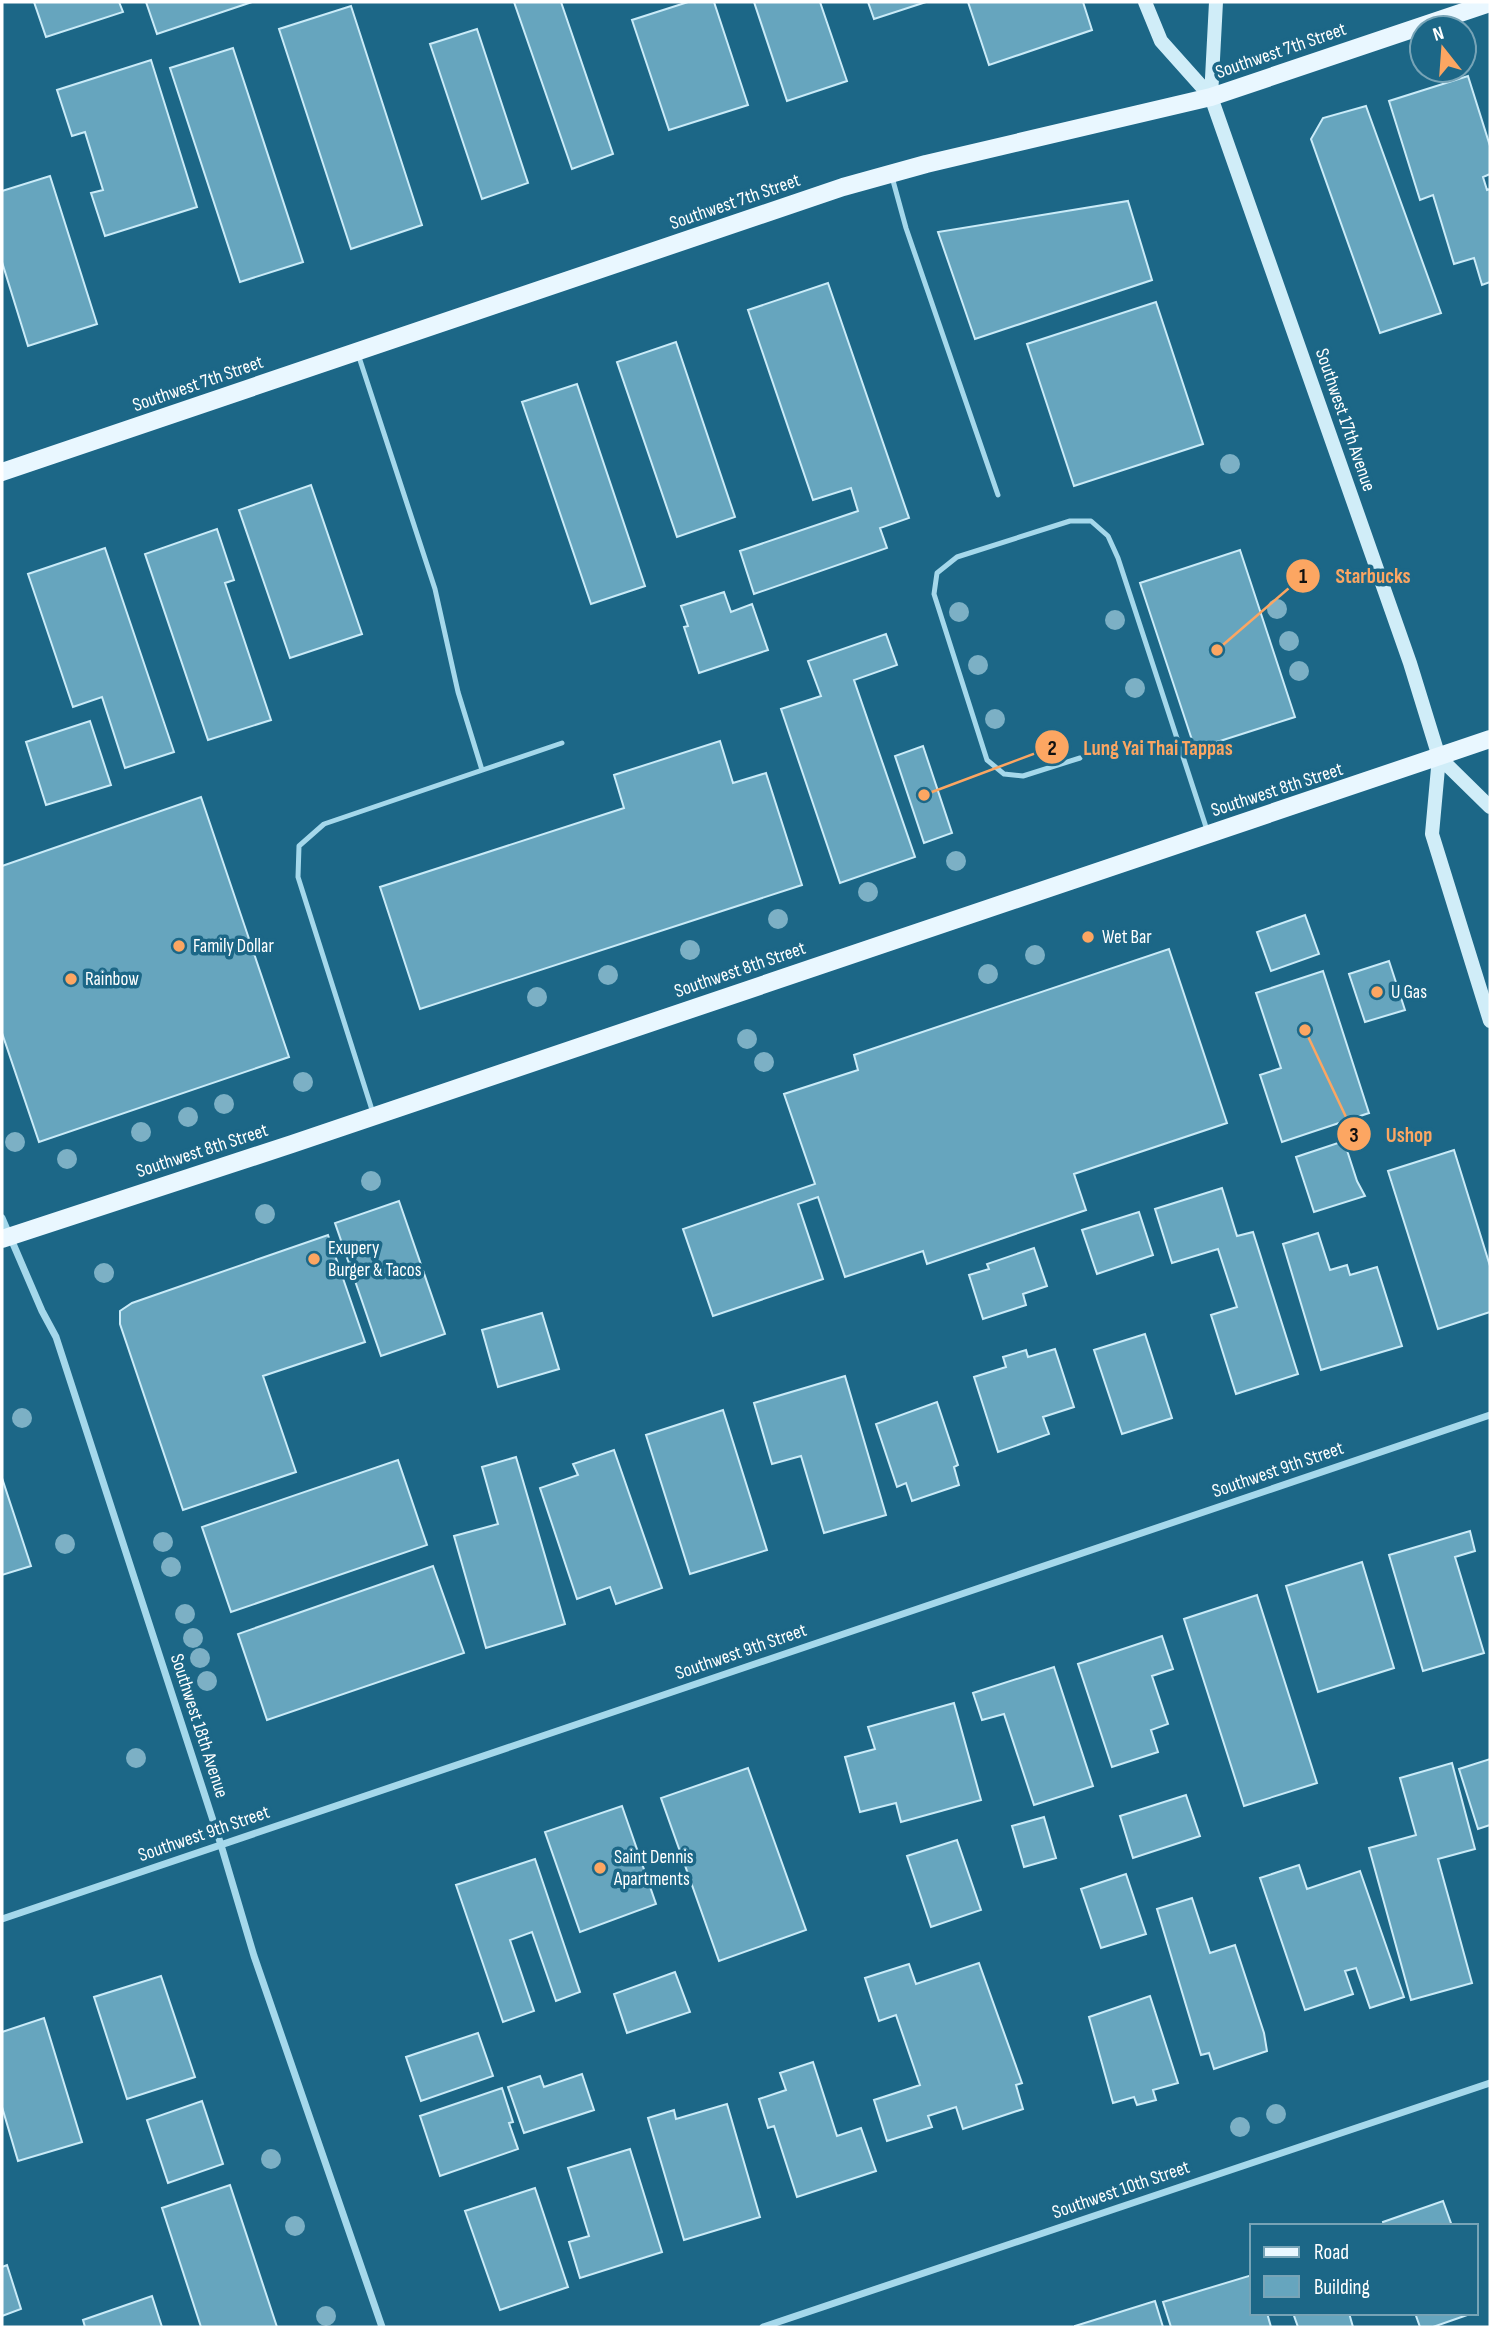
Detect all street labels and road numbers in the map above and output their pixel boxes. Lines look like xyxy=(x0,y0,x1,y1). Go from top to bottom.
street label: Southwest 7th Street xyxy=(1213,18,1349,84)
street label: Southwest 7th Street xyxy=(667,169,803,235)
street label: Southwest 17th Avenue xyxy=(1310,346,1380,494)
street label: Southwest 7th Street xyxy=(130,351,266,417)
street label: Southwest 8th Street xyxy=(1208,758,1346,822)
street label: Southwest 8th Street xyxy=(671,937,809,1003)
street label: Southwest 8th Street xyxy=(133,1119,271,1183)
street label: Southwest 9th Street xyxy=(1209,1437,1347,1503)
street label: Southwest 9th Street xyxy=(672,1619,810,1685)
street label: Southwest 18th Avenue xyxy=(165,1651,233,1801)
street label: Southwest 9th Street xyxy=(135,1801,273,1867)
street label: Southwest 10th Street xyxy=(1049,2156,1193,2224)

